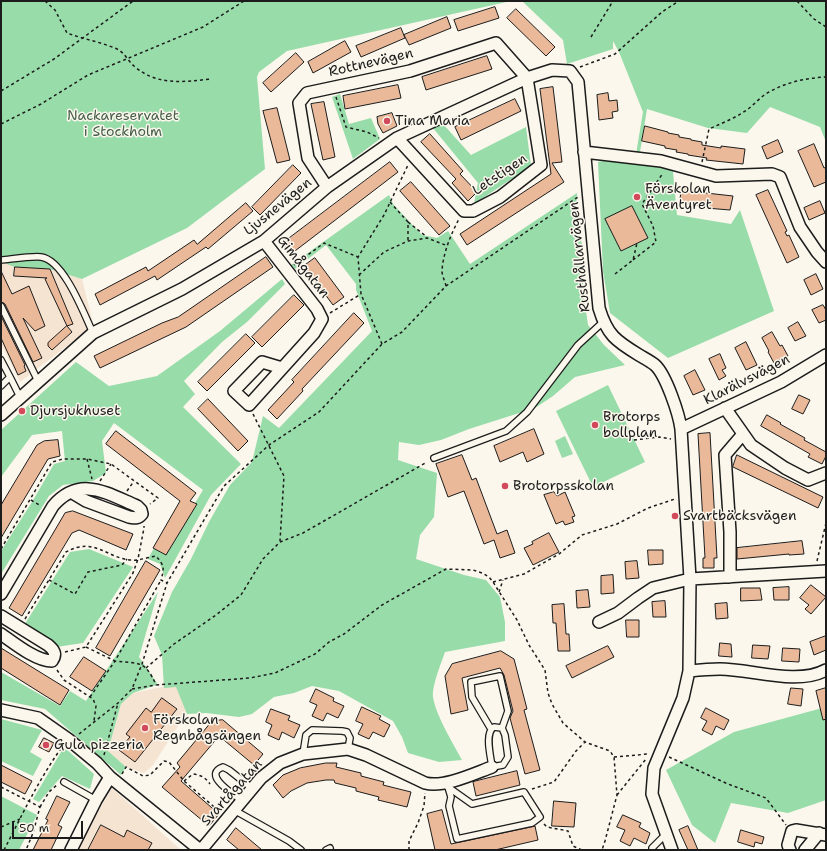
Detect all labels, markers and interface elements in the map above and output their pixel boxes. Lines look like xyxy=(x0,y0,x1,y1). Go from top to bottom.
street label: Rottnevägen xyxy=(327,45,415,81)
park label: Nackareservatet i Stockholm xyxy=(67,108,179,140)
place label: Tina Maria xyxy=(395,113,470,129)
marker: Tina Maria xyxy=(382,116,392,126)
street label: Letstigen xyxy=(469,151,531,199)
street label: Ljusnevägen xyxy=(241,175,315,239)
place label: Förskolan Äventyret xyxy=(645,181,712,214)
marker: Förskolan Äventyret xyxy=(632,192,642,202)
street label: Rusthållarvägen xyxy=(566,201,594,313)
street label: Gimågatan xyxy=(273,232,333,302)
street label: Klarälvsvägen xyxy=(701,351,793,409)
place label: Djursjukhuset xyxy=(30,403,120,419)
marker: Djursjukhuset xyxy=(17,406,27,416)
place label: Brotorps bollplan xyxy=(603,409,660,442)
marker: Brotorps bollplan xyxy=(590,420,600,430)
place label: Brotorpsskolan xyxy=(513,478,614,494)
marker: Brotorpsskolan xyxy=(500,481,510,491)
place label: Svartbäcksvägen xyxy=(683,508,797,524)
marker: Svartbäcksvägen xyxy=(670,511,680,521)
place label: Förskolan Regnbågsängen xyxy=(153,712,261,744)
marker: Förskolan Regnbågsängen xyxy=(140,723,150,733)
place label: Gula pizzeria xyxy=(54,737,144,753)
marker: Gula pizzeria xyxy=(41,740,51,750)
street label: Svartågatan xyxy=(198,756,266,830)
scale bar xyxy=(14,813,85,839)
text: 50 m xyxy=(19,820,49,836)

